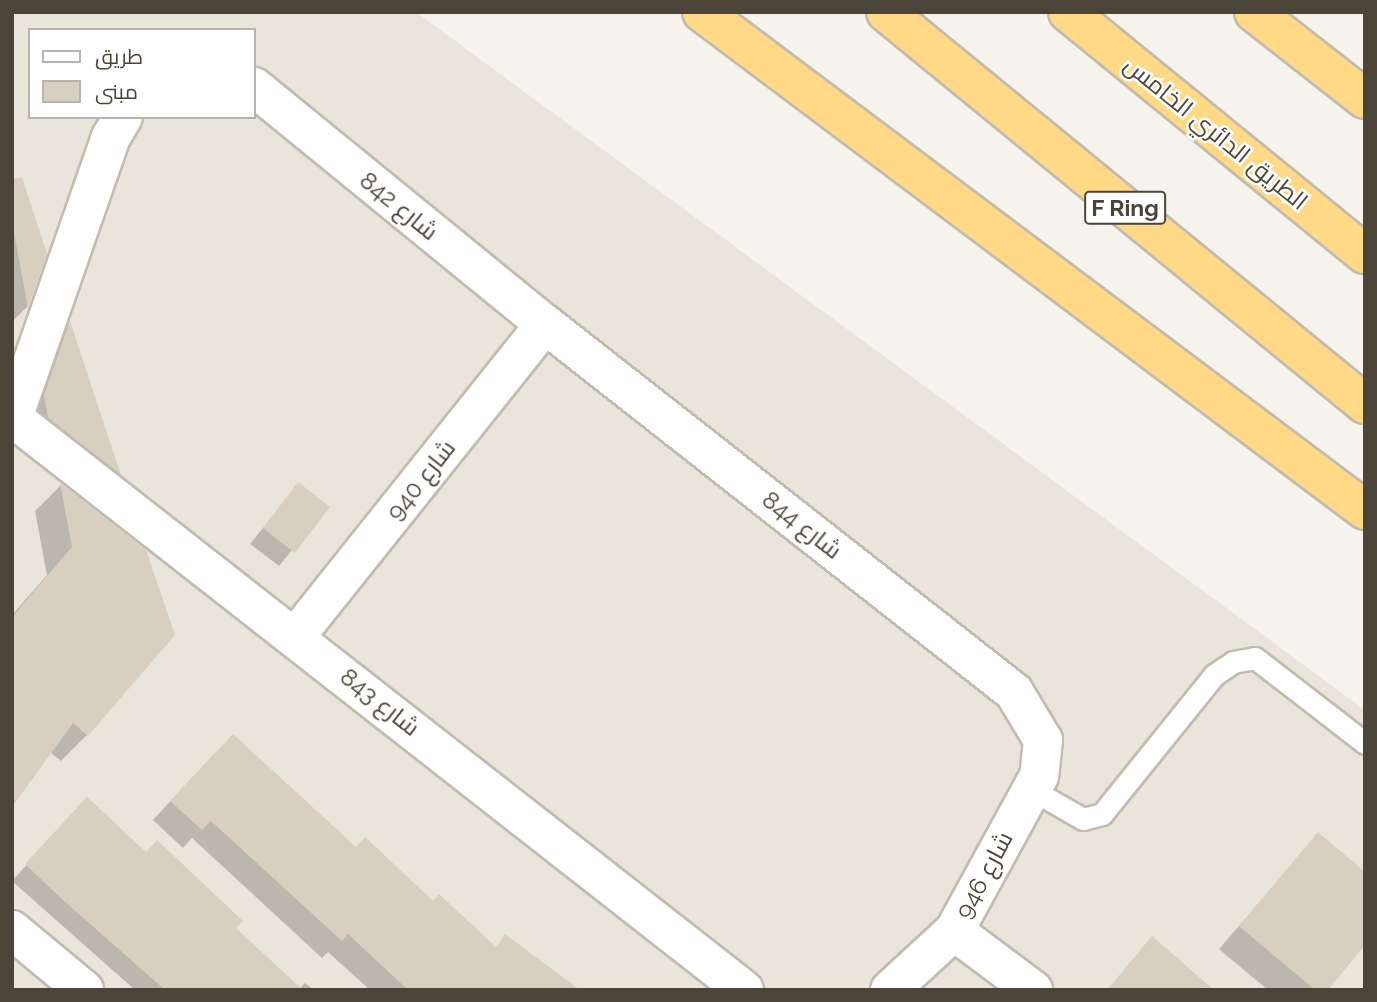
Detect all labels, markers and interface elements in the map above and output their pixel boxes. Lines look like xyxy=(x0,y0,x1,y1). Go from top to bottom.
legend xyxy=(28,28,256,119)
text: طريق xyxy=(95,44,143,69)
street label: الطريق الدائري الخامس xyxy=(1118,50,1314,216)
text: مبنى xyxy=(95,79,138,104)
street label: شارع 842 xyxy=(354,166,444,246)
road number: F Ring xyxy=(1083,188,1167,228)
street label: شارع 940 xyxy=(381,434,461,526)
street label: شارع 844 xyxy=(756,485,848,565)
street label: شارع 843 xyxy=(335,662,425,742)
street label: شارع 946 xyxy=(949,827,1019,923)

